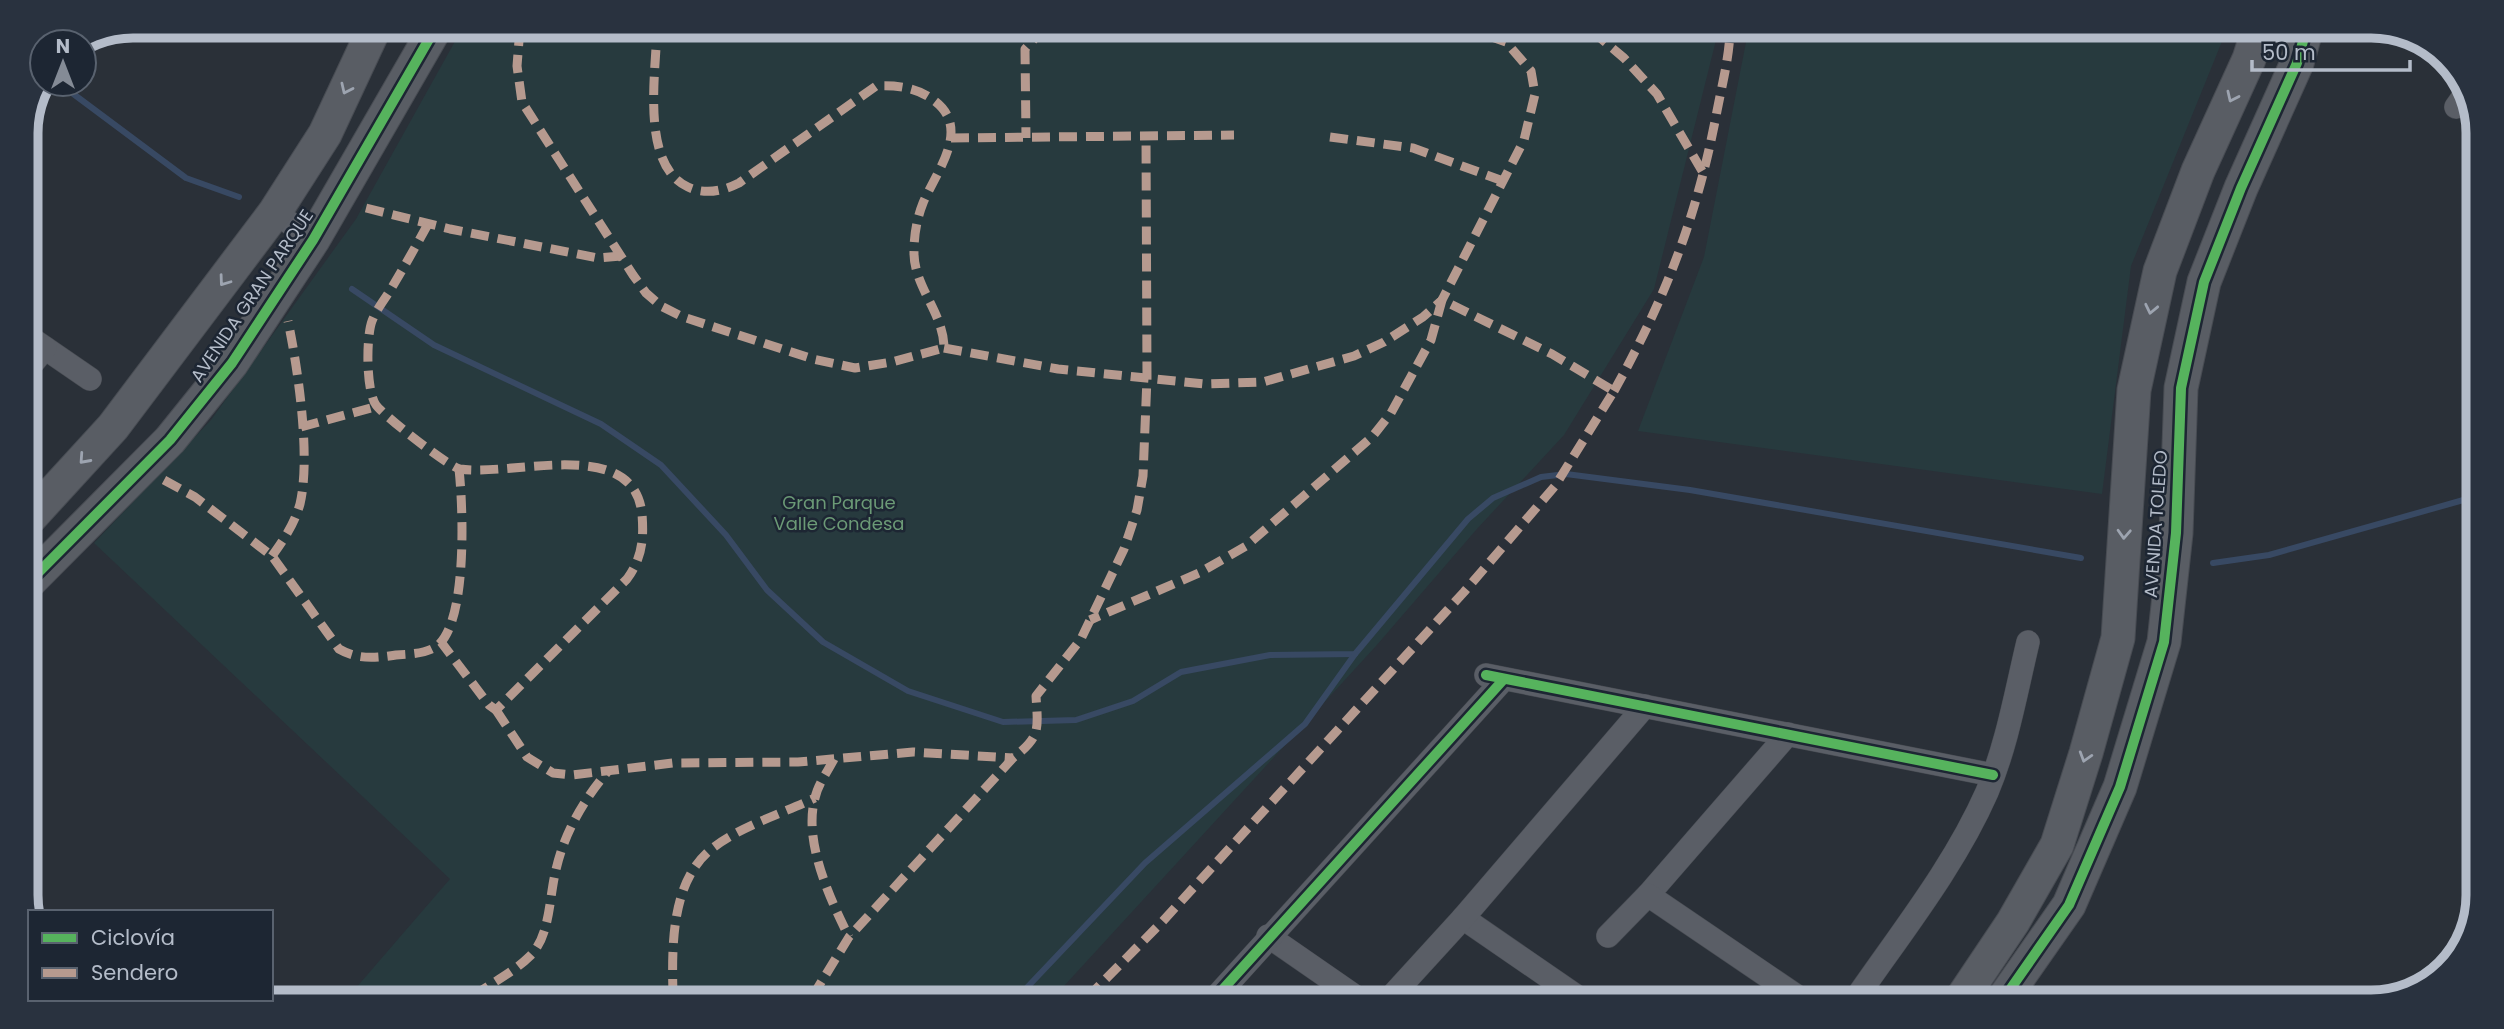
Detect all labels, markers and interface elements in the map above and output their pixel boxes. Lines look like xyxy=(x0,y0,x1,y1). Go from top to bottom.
north arrow xyxy=(28,28,98,98)
scale bar xyxy=(2252,28,2410,72)
text: N xyxy=(56,33,70,60)
text: 50 m xyxy=(2262,38,2316,67)
one-way arrow xyxy=(340,82,354,94)
one-way arrow xyxy=(2226,90,2240,102)
street label: AVENIDA GRAN PARQUE xyxy=(184,204,319,387)
one-way arrow xyxy=(220,273,233,285)
one-way arrow xyxy=(2145,303,2160,315)
street label: AVENIDA TOLEDO xyxy=(2138,449,2173,599)
one-way arrow xyxy=(80,451,92,464)
park label: Gran Parque Valle Condesa xyxy=(774,490,905,536)
one-way arrow xyxy=(2116,529,2131,540)
one-way arrow xyxy=(2078,751,2093,763)
legend xyxy=(28,910,273,1001)
text: Ciclovía xyxy=(91,923,175,952)
text: Sendero xyxy=(91,958,178,987)

